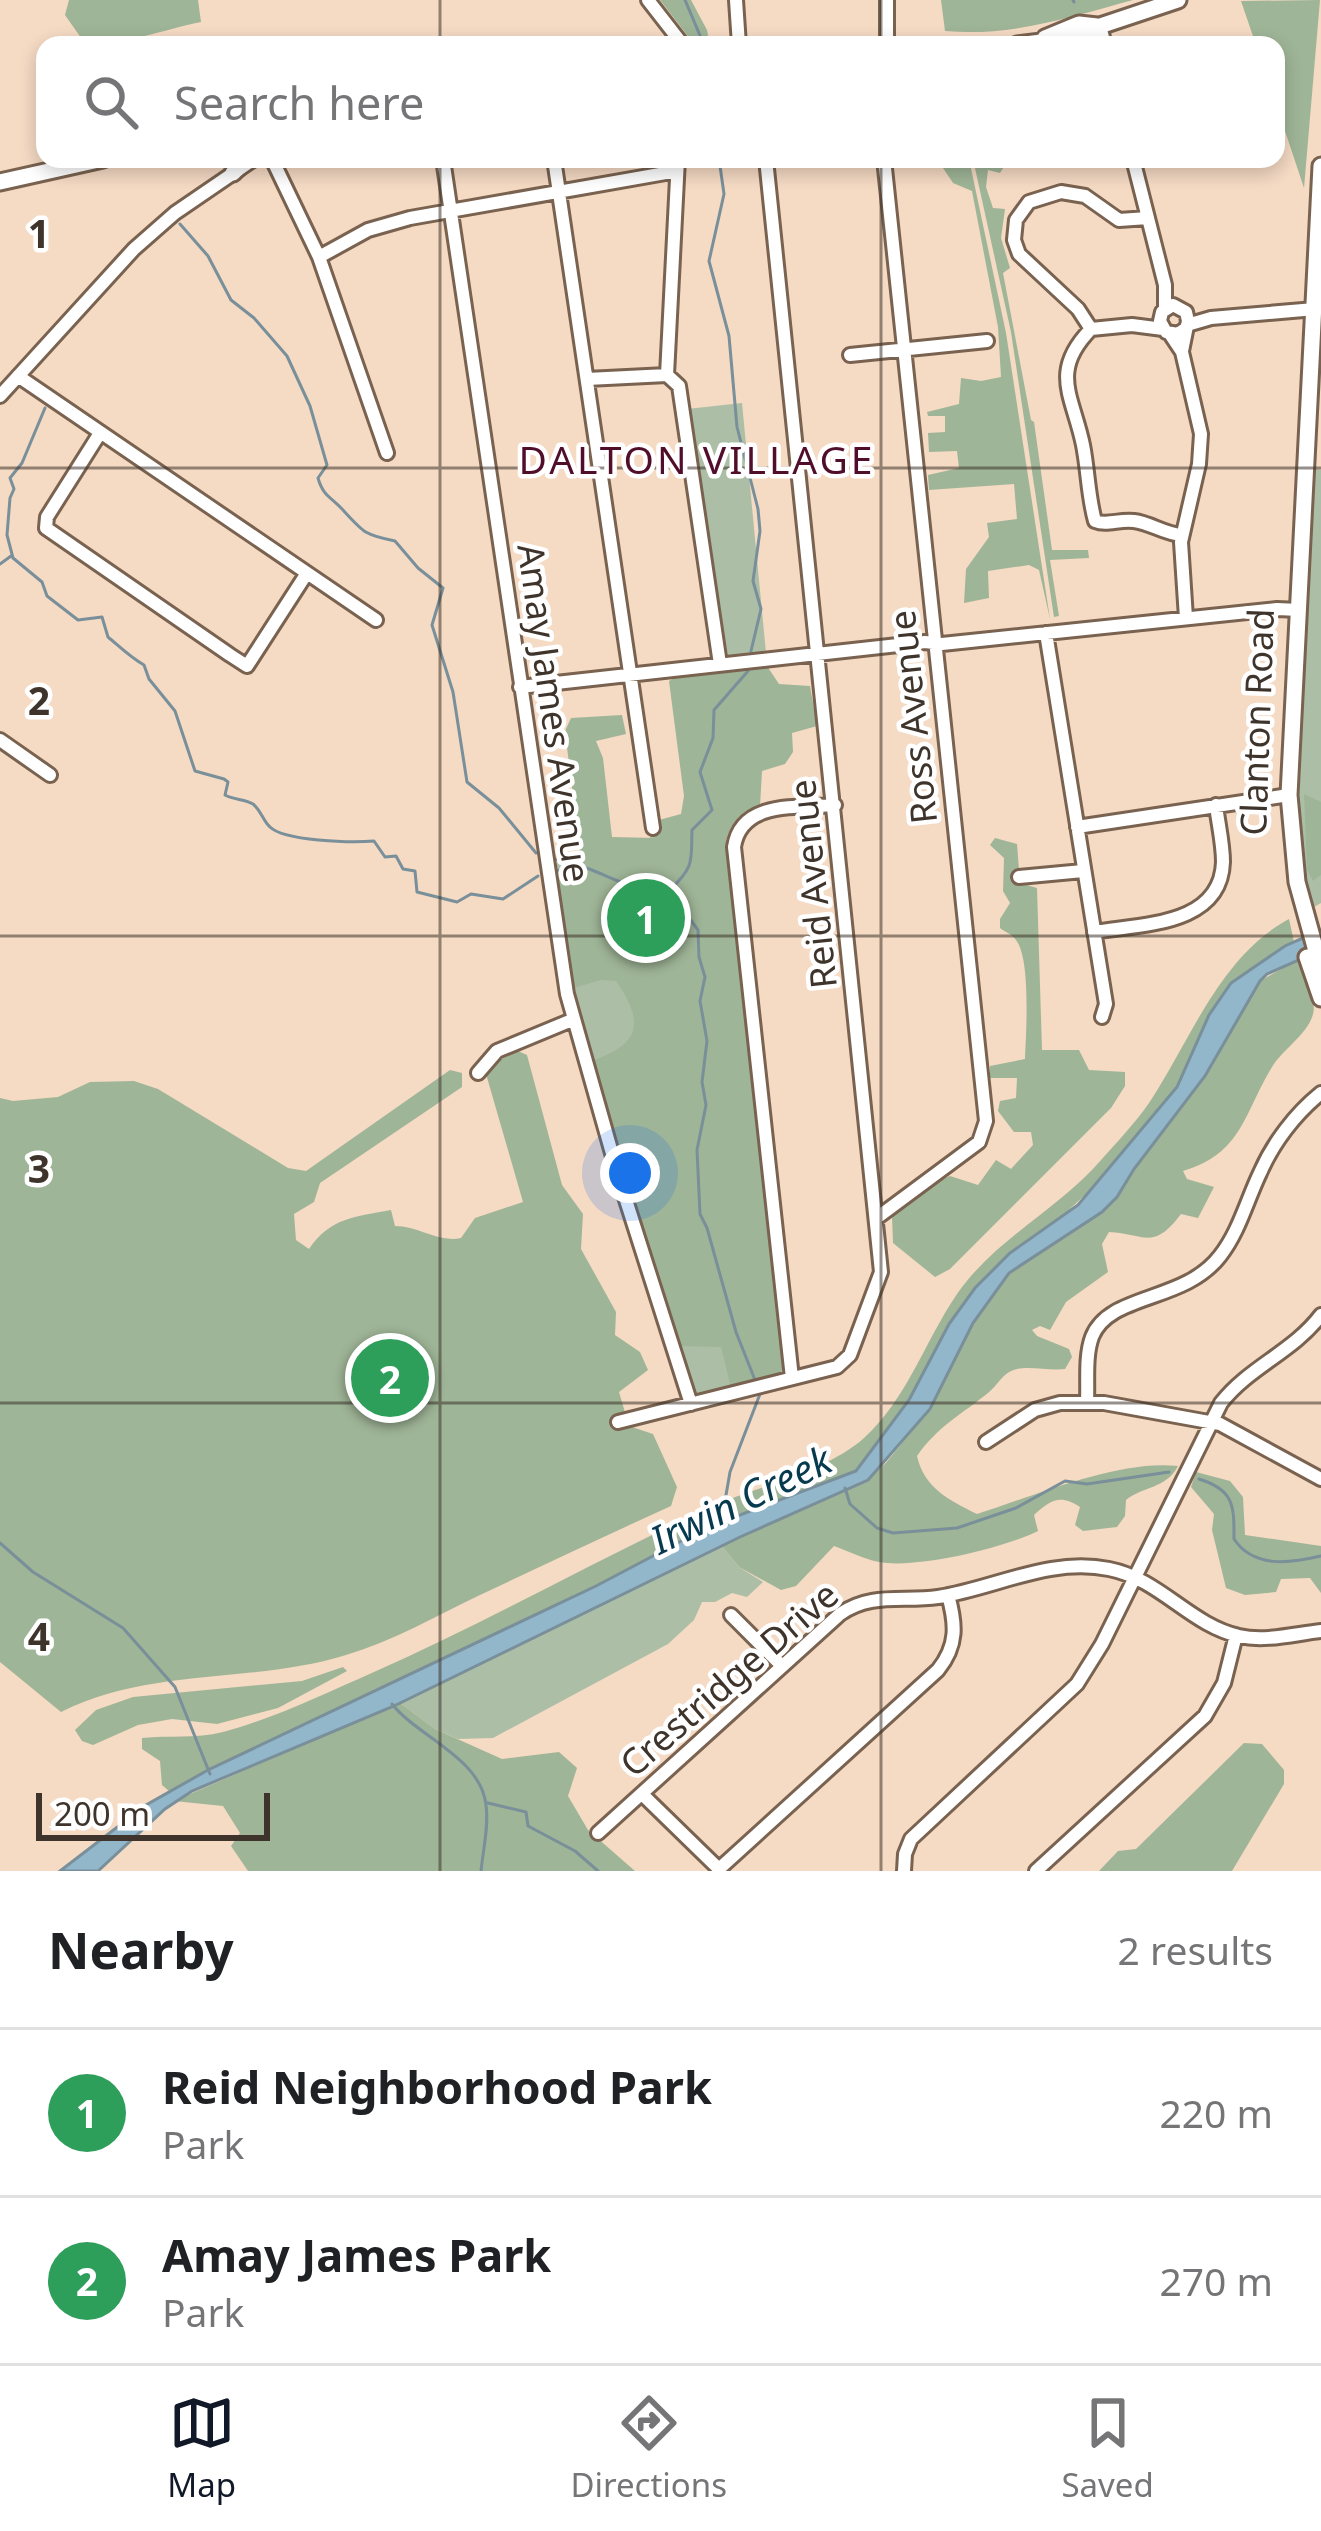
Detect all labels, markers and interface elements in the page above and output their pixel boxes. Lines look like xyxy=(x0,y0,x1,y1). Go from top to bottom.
search box xyxy=(36,36,1285,168)
icon: search xyxy=(78,69,144,135)
text: Search here xyxy=(174,72,424,133)
text: 1 xyxy=(28,206,50,259)
district label: DALTON VILLAGE xyxy=(518,432,876,485)
street label: Amay James Avenue xyxy=(506,540,603,885)
street label: Ross Avenue xyxy=(877,608,948,826)
street label: Clanton Road xyxy=(1228,608,1285,836)
text: 2 xyxy=(28,673,50,726)
street label: Reid Avenue xyxy=(777,777,848,991)
pin: 1 xyxy=(607,873,685,963)
text: 3 xyxy=(28,1141,50,1194)
your location xyxy=(600,1143,660,1203)
pin: 2 xyxy=(351,1333,429,1423)
water label: Irwin Creek xyxy=(640,1431,841,1566)
street label: Crestridge Drive xyxy=(609,1570,848,1787)
text: 4 xyxy=(28,1609,50,1662)
scale bar xyxy=(36,1787,270,1840)
text: 200 m xyxy=(54,1791,150,1836)
text: Nearby xyxy=(48,1914,234,1984)
text: 2 results xyxy=(1118,1923,1273,1976)
text: Reid Neighborhood Park xyxy=(162,2056,712,2117)
text: 1 xyxy=(76,2086,98,2139)
text: 220 m xyxy=(1159,2086,1273,2139)
text: Park xyxy=(162,2117,244,2170)
text: Amay James Park xyxy=(162,2224,551,2285)
text: 2 xyxy=(76,2254,98,2307)
text: 270 m xyxy=(1159,2254,1273,2307)
text: Park xyxy=(162,2285,244,2338)
tab: Map xyxy=(167,2390,236,2507)
tab: Directions xyxy=(570,2390,727,2507)
tab: Saved xyxy=(1061,2390,1154,2507)

